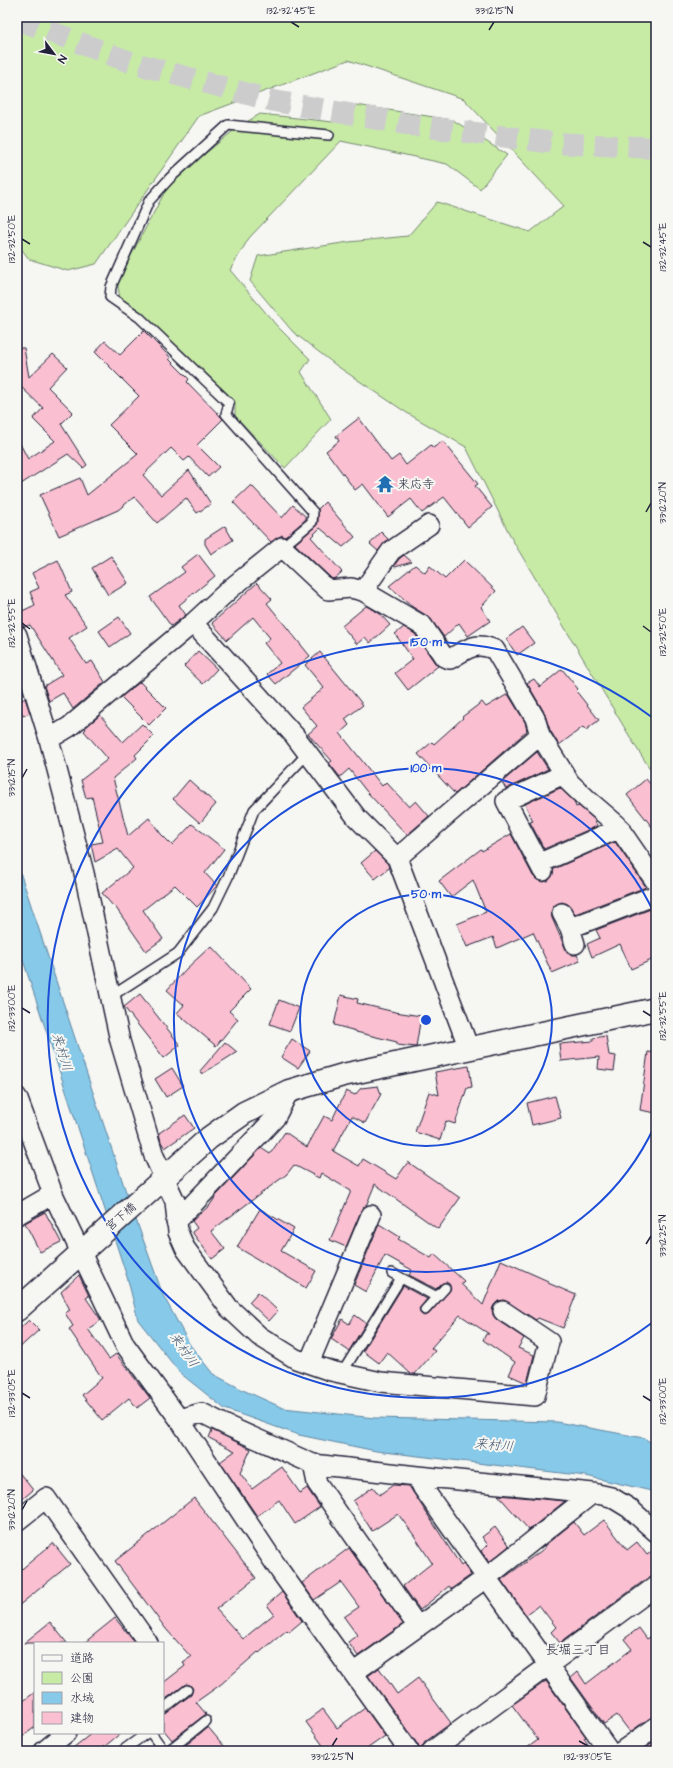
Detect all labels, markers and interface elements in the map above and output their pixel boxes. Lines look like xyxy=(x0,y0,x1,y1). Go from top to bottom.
text: 132°32'45"E xyxy=(267,4,316,18)
text: 33°12'15"N xyxy=(475,4,513,18)
north arrow xyxy=(34,34,74,74)
text: N xyxy=(54,52,70,66)
text: 132°32'50"E xyxy=(5,215,19,263)
text: 132°32'45"E xyxy=(656,222,670,271)
temple icon: 来応寺 xyxy=(375,474,395,494)
place label: 来応寺 xyxy=(398,476,434,493)
text: 33°12'20"N xyxy=(656,482,670,524)
text: 132°32'55"E xyxy=(5,598,19,648)
text: 132°32'50"E xyxy=(656,608,670,656)
text: 150 m xyxy=(410,634,443,651)
text: 33°12'15"N xyxy=(5,759,19,797)
text: 100 m xyxy=(411,760,442,777)
text: 50 m xyxy=(411,886,442,903)
text: 132°33'00"E xyxy=(5,984,19,1031)
text: 132°32'55"E xyxy=(656,991,670,1041)
centre of rings xyxy=(419,1013,433,1027)
water label: 来村川 xyxy=(48,1031,76,1073)
street label: 宮下橋 xyxy=(102,1199,140,1235)
text: 33°12'25"N xyxy=(656,1215,670,1257)
water label: 来村川 xyxy=(165,1329,203,1371)
text: 132°33'05"E xyxy=(5,1369,19,1417)
text: 132°33'00"E xyxy=(656,1377,670,1424)
water label: 来村川 xyxy=(474,1434,514,1456)
text: 33°12'20"N xyxy=(5,1489,19,1531)
district label: 長堀三丁目 xyxy=(545,1641,611,1659)
legend xyxy=(34,1642,164,1734)
text: 道路 xyxy=(70,1650,94,1667)
text: 公園 xyxy=(70,1670,94,1687)
text: 水域 xyxy=(70,1690,94,1707)
text: 建物 xyxy=(70,1710,94,1727)
text: 33°12'25"N xyxy=(311,1750,353,1764)
text: 132°33'05"E xyxy=(564,1750,612,1764)

